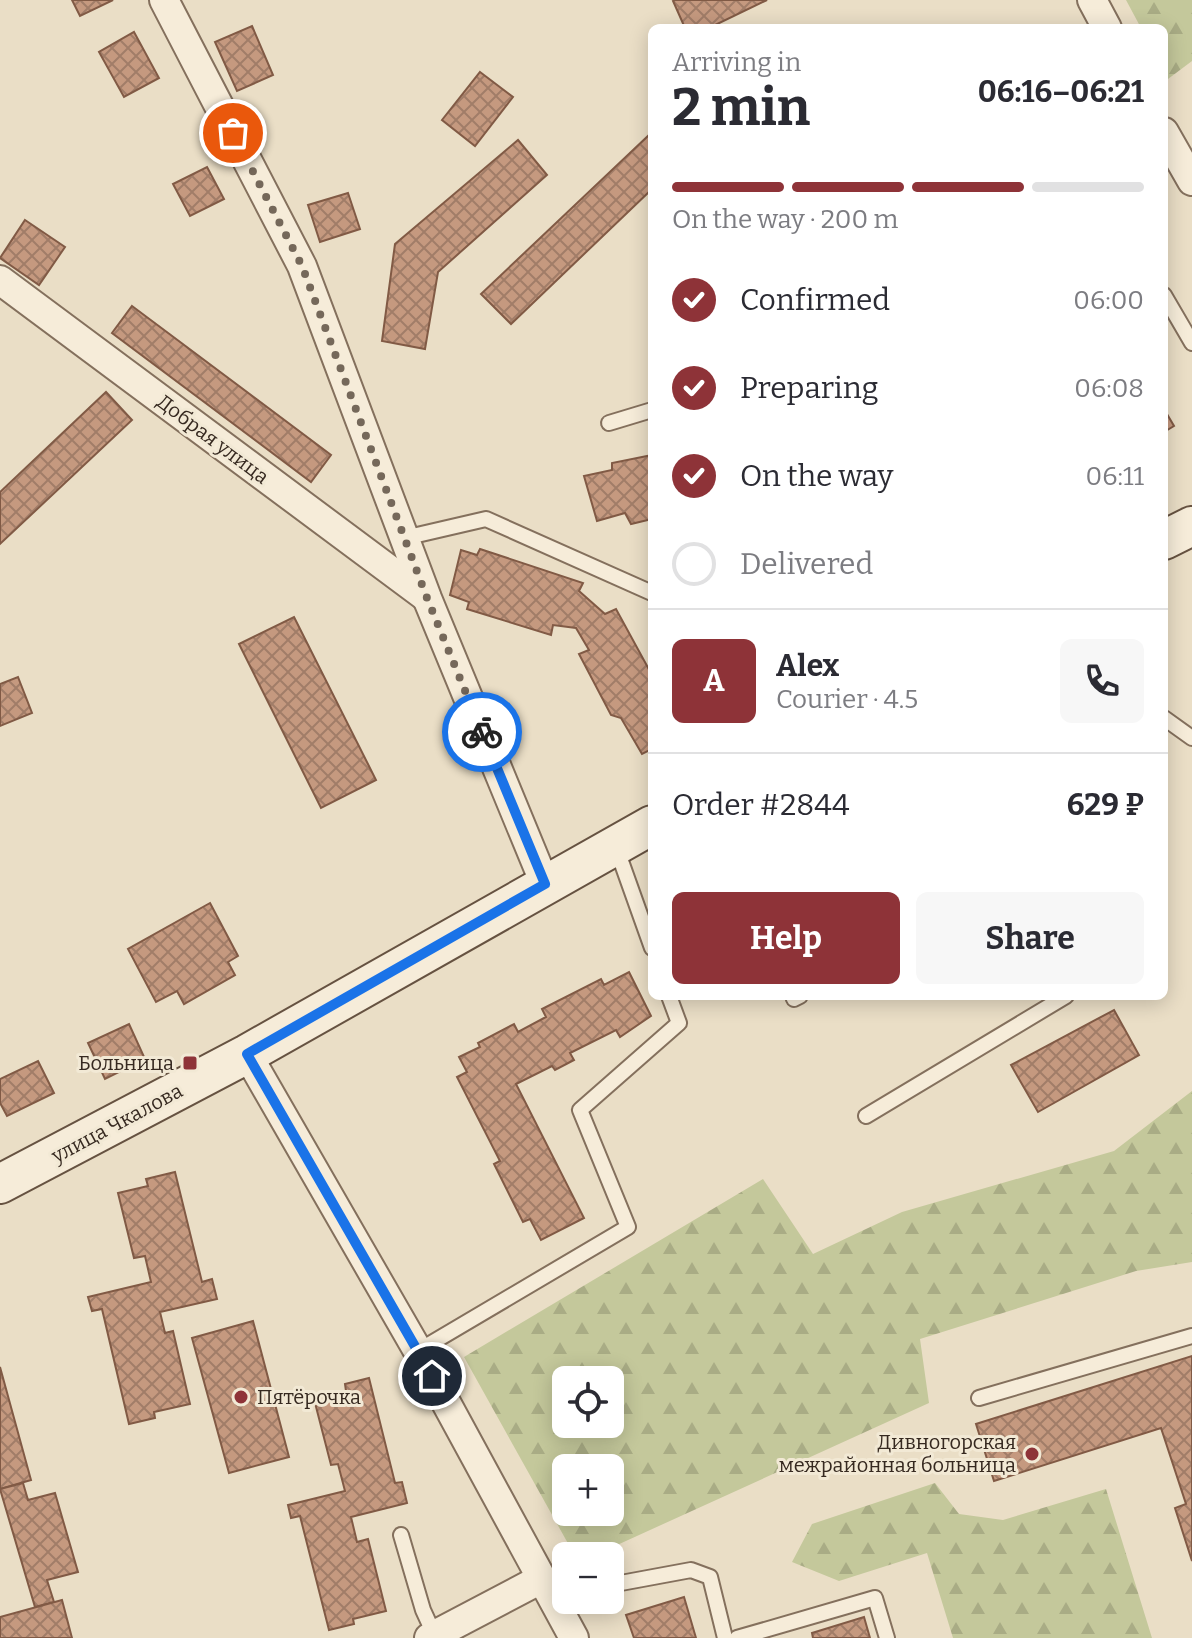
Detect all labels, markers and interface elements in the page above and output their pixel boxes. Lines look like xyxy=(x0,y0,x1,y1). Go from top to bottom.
text: Arriving in xyxy=(672,47,801,78)
text: 06:16–06:21 xyxy=(978,74,1144,110)
text: 2 min xyxy=(672,76,810,139)
pin xyxy=(199,99,267,167)
icon: bag xyxy=(211,111,255,155)
text: On the way · 200 m xyxy=(672,204,898,235)
icon: check xyxy=(672,278,716,322)
text: Confirmed xyxy=(740,282,890,318)
text: 06:00 xyxy=(1073,285,1144,316)
icon: check xyxy=(672,366,716,410)
text: Preparing xyxy=(740,370,878,406)
text: 06:08 xyxy=(1074,373,1144,404)
street label: Добрая улица xyxy=(152,389,274,489)
icon: check xyxy=(672,454,716,498)
text: On the way xyxy=(740,458,893,494)
text: 06:11 xyxy=(1085,461,1144,492)
text: Delivered xyxy=(740,546,873,582)
button: phone xyxy=(1060,639,1144,723)
text: Alex xyxy=(776,648,839,684)
text: A xyxy=(703,663,725,699)
text: Courier · 4.5 xyxy=(776,684,918,715)
courier xyxy=(442,692,522,772)
icon: bike xyxy=(460,710,504,754)
text: Order #2844 xyxy=(672,787,849,823)
text: 629 ₽ xyxy=(1067,787,1144,823)
button: Help xyxy=(672,892,900,984)
button: Share xyxy=(916,892,1144,984)
place label: Больница xyxy=(78,1051,174,1075)
marker: Больница xyxy=(181,1054,199,1072)
street label: улица Чкалова xyxy=(47,1078,187,1168)
pin xyxy=(398,1342,466,1410)
icon: home xyxy=(410,1354,454,1398)
map controls xyxy=(552,1366,624,1614)
button: locate xyxy=(552,1366,624,1438)
place label: Пятёрочка xyxy=(257,1385,361,1409)
marker: Пятёрочка xyxy=(232,1388,250,1406)
place label: Дивногорская межрайонная больница xyxy=(779,1430,1016,1477)
marker: Дивногорская межрайонная больница xyxy=(1023,1445,1041,1463)
button: + xyxy=(552,1454,624,1526)
button: − xyxy=(552,1542,624,1614)

